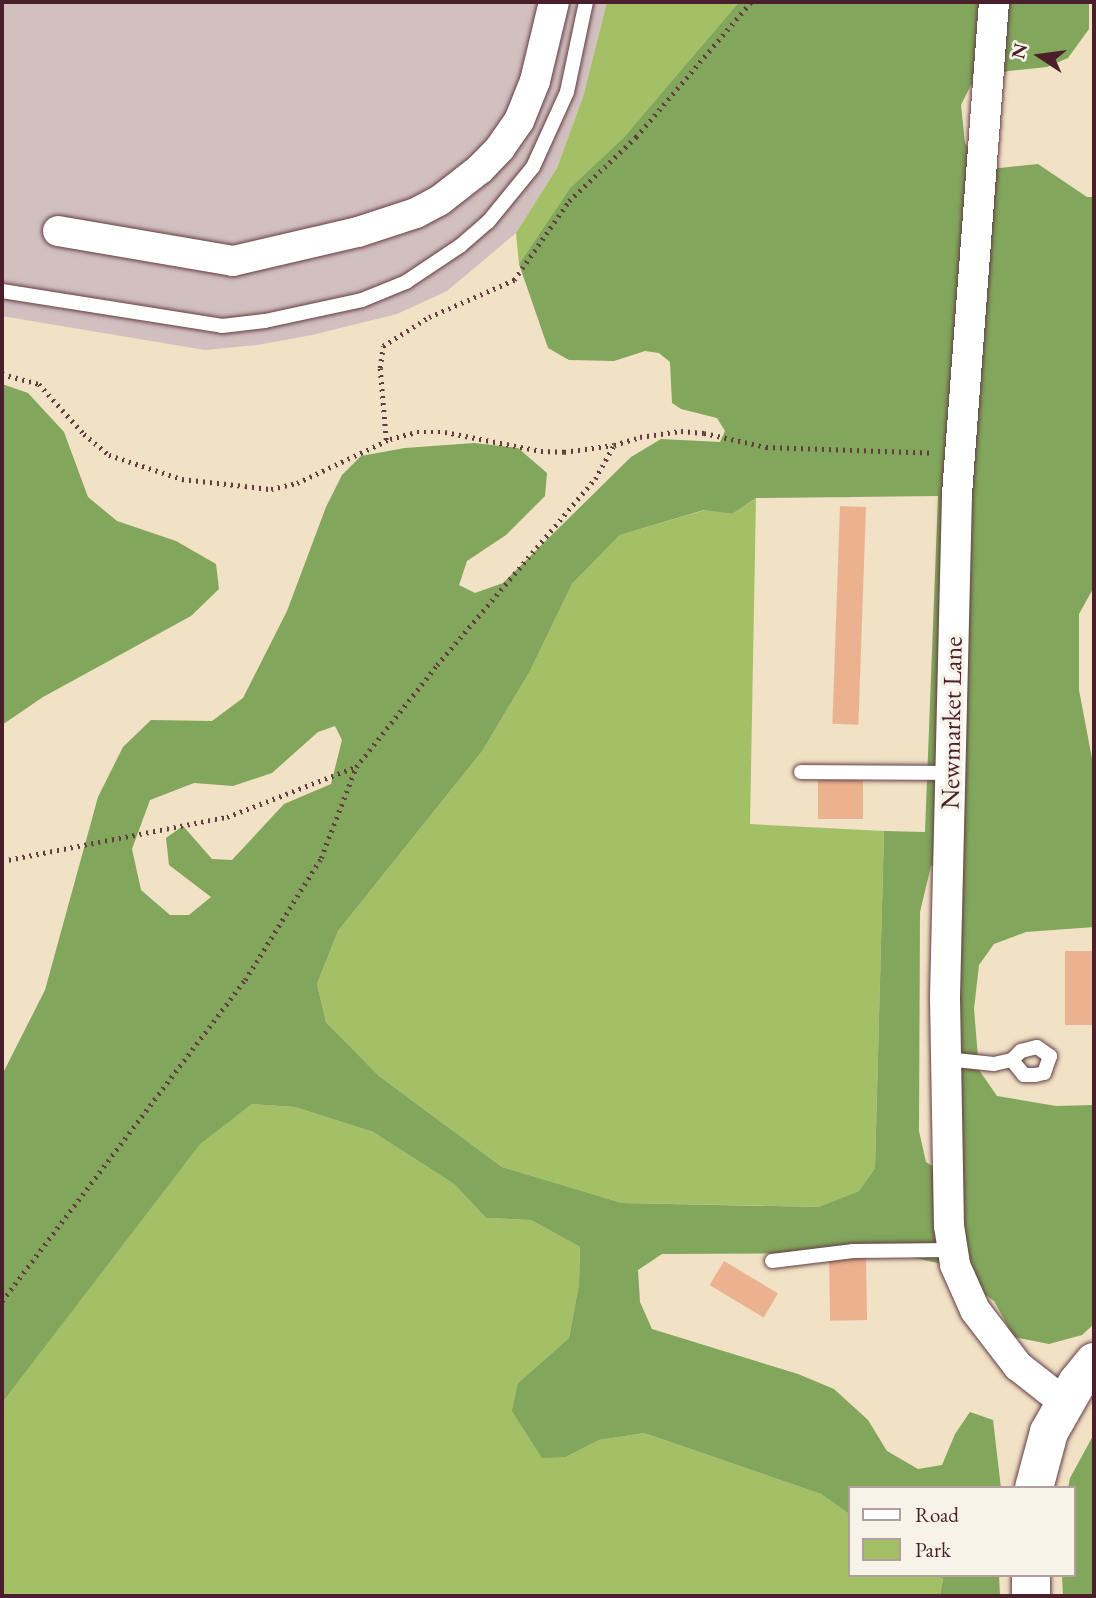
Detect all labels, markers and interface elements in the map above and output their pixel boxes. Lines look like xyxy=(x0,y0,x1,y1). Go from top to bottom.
north arrow xyxy=(1005,21,1075,91)
text: N xyxy=(1005,41,1033,61)
street label: Newmarket Lane xyxy=(935,636,969,810)
legend xyxy=(848,1486,1075,1577)
text: Road xyxy=(915,1501,959,1528)
text: Park xyxy=(915,1536,951,1563)

